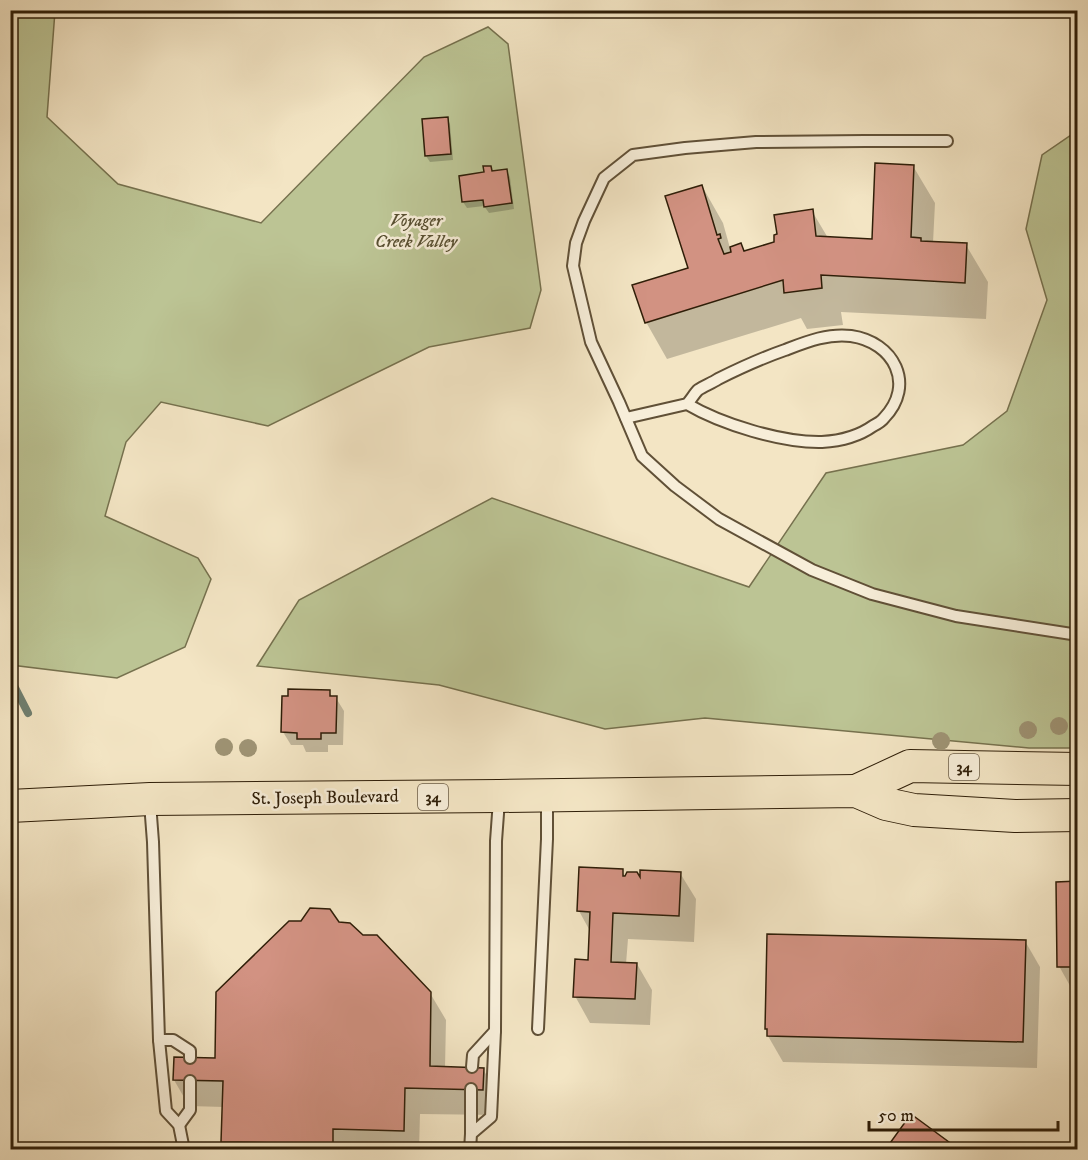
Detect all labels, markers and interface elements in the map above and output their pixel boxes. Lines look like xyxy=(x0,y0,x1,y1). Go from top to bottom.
park label: Voyager Creek Valley xyxy=(375,210,458,253)
road number: 34 xyxy=(949,754,979,780)
road number: 34 xyxy=(418,784,448,810)
street label: St. Joseph Boulevard xyxy=(251,786,399,810)
scale bar xyxy=(869,1094,1058,1132)
text: 50 m xyxy=(878,1105,914,1127)

